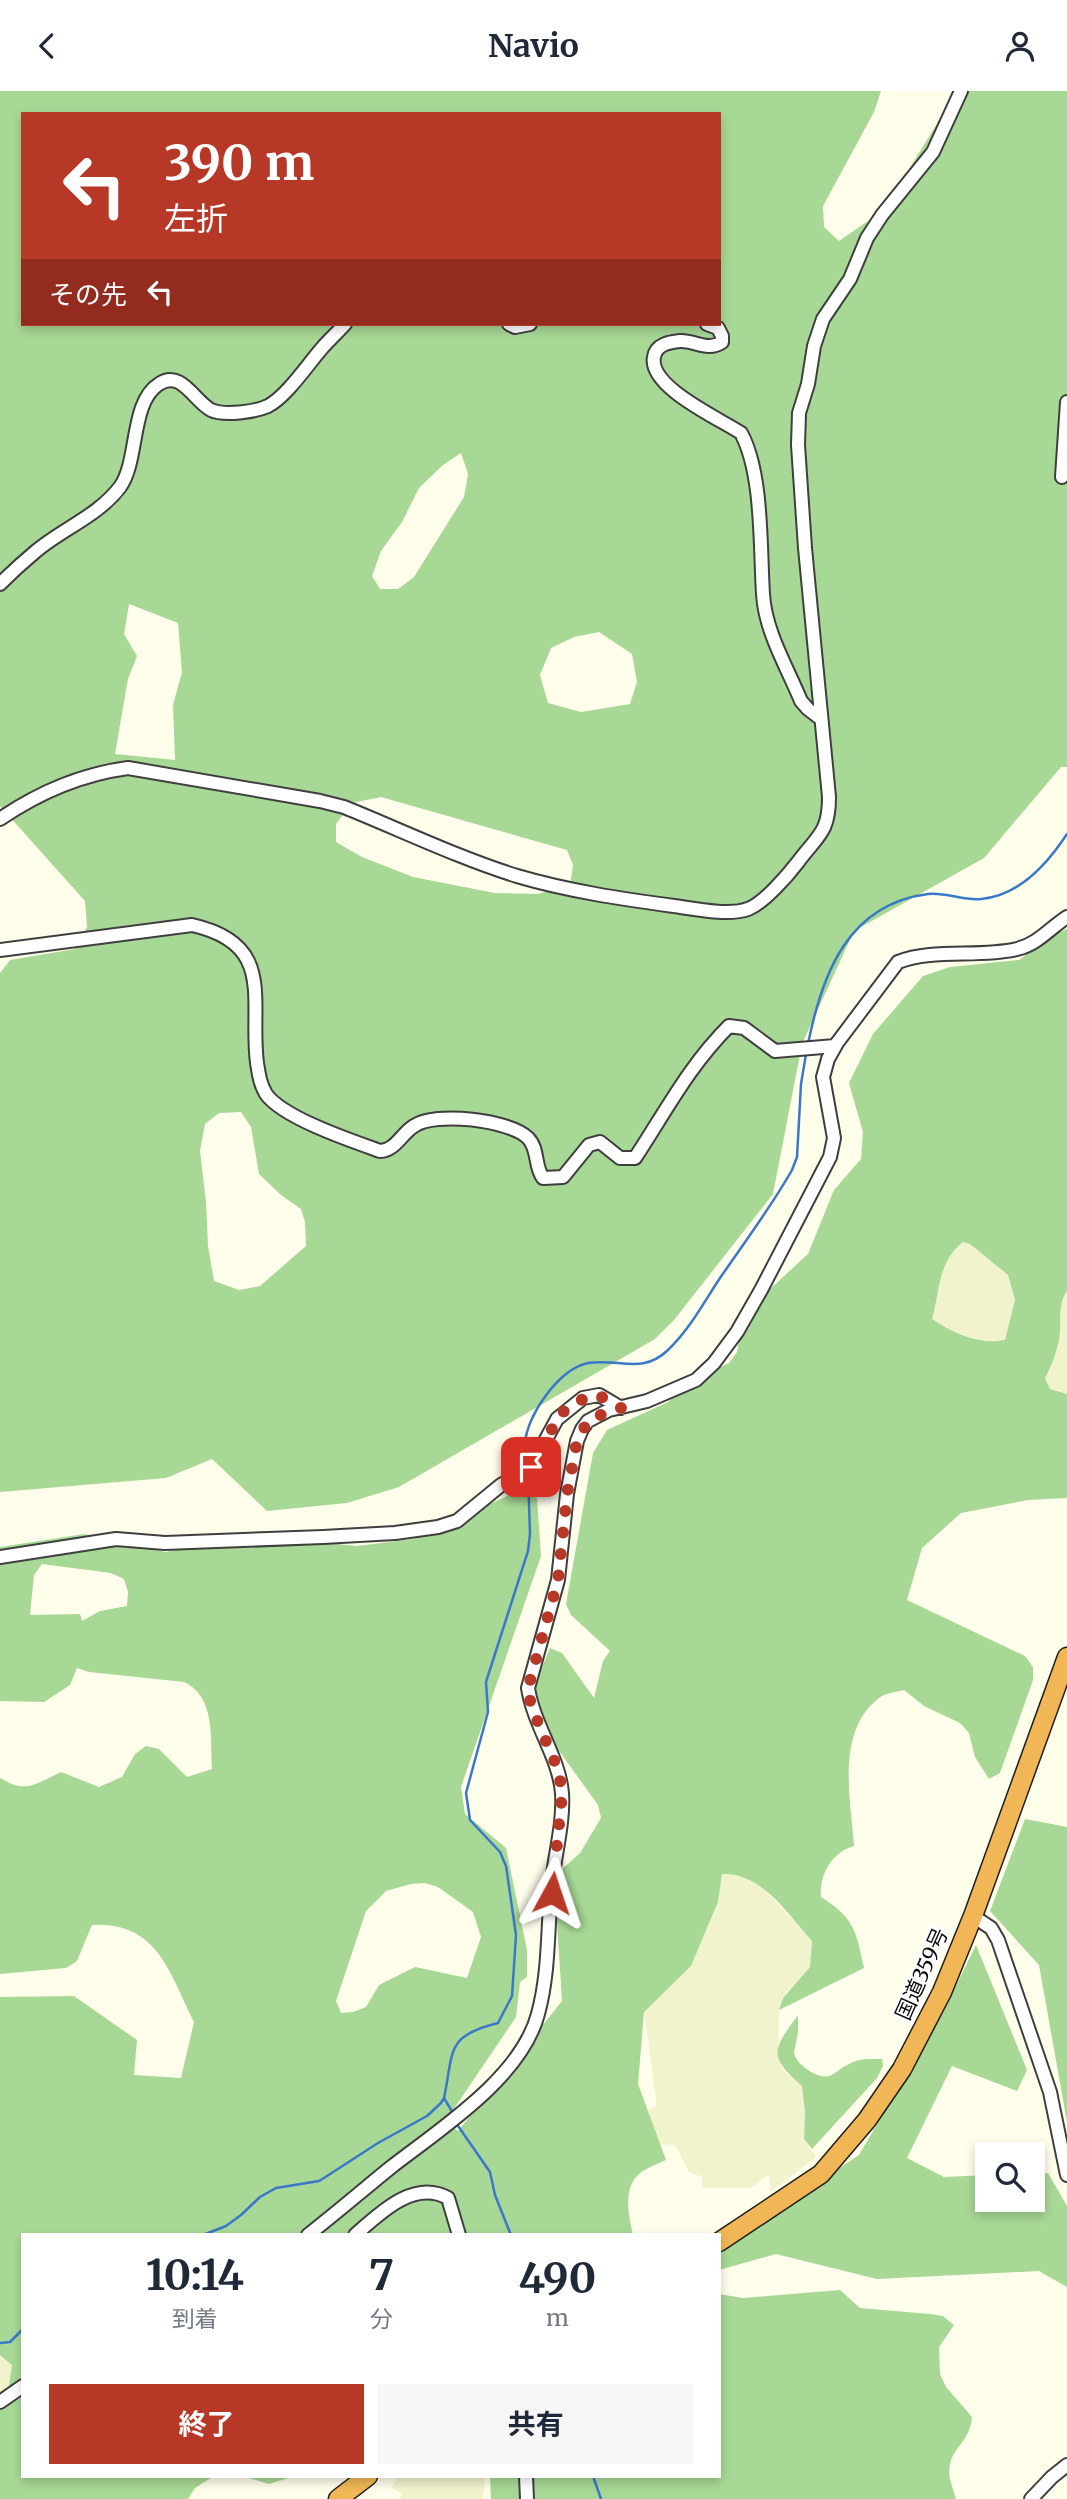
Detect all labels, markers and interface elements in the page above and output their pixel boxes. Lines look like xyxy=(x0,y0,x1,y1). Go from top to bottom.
text: Navio xyxy=(488,26,579,66)
icon: back xyxy=(28,27,66,65)
icon: person xyxy=(1001,27,1039,65)
text: 390 m xyxy=(164,132,314,193)
icon: left xyxy=(49,140,140,231)
text: 左折 xyxy=(164,199,228,239)
icon: left xyxy=(141,273,179,311)
text: その先 xyxy=(49,278,127,311)
pin xyxy=(501,1437,561,1497)
icon: arrive xyxy=(512,1448,550,1486)
position arrow xyxy=(515,1856,589,1930)
street label: 国道359号 xyxy=(889,1923,954,2024)
map controls xyxy=(975,2142,1045,2212)
button: search xyxy=(975,2142,1045,2212)
text: 10:14 xyxy=(146,2249,244,2301)
text: 7 xyxy=(369,2249,394,2301)
text: 490 xyxy=(519,2252,596,2304)
text: m xyxy=(546,2303,569,2332)
text: 到着 xyxy=(172,2304,218,2333)
text: 分 xyxy=(370,2304,393,2333)
button: 終了 xyxy=(49,2384,364,2464)
button: 共有 xyxy=(378,2384,693,2464)

